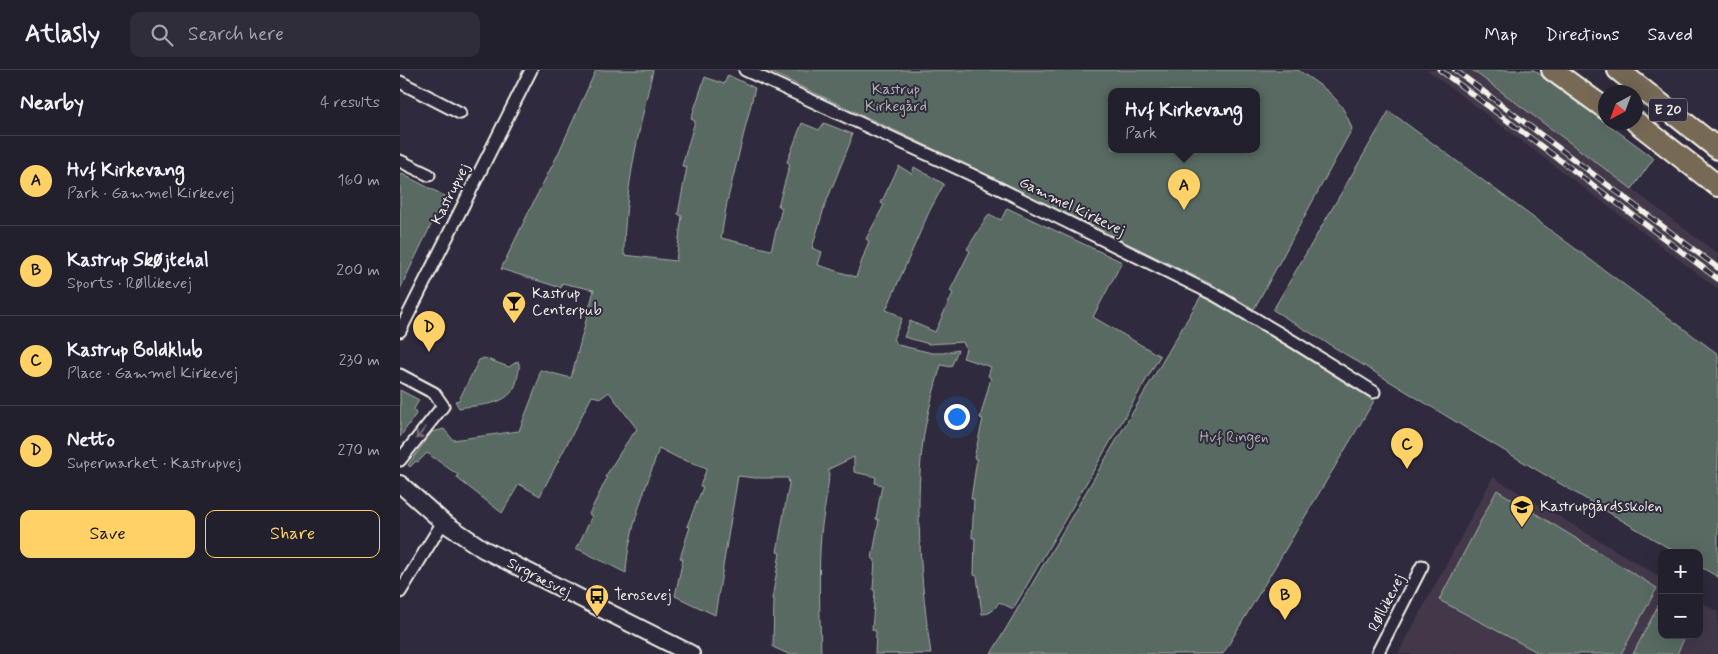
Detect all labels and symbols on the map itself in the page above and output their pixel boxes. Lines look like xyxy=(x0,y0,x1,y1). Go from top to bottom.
park label: Kastrup Kirkegård xyxy=(865,80,927,117)
north arrow xyxy=(1598,85,1643,130)
road number: E 20 xyxy=(1649,98,1687,122)
street label: Kastrupvej xyxy=(427,160,475,228)
pin: A xyxy=(1168,169,1200,210)
street label: Gammel Kirkevej xyxy=(1016,173,1128,241)
place label: Kastrup Centerpub xyxy=(532,284,602,321)
bar icon: Kastrup Centerpub xyxy=(501,290,527,324)
pin: D xyxy=(413,311,445,352)
your location xyxy=(944,404,970,430)
one-way arrow xyxy=(416,426,427,439)
park label: Hvf Ringen xyxy=(1199,428,1269,449)
pin: C xyxy=(1391,428,1423,469)
school or university icon: Kastrupgårdsskolen xyxy=(1509,494,1535,528)
place label: Kastrupgårdsskolen xyxy=(1540,497,1662,518)
street label: Sirgræsvej xyxy=(503,553,574,603)
street label: Røllikevej xyxy=(1364,571,1410,635)
pin: B xyxy=(1269,579,1301,620)
bus stop icon: Terosevej xyxy=(584,583,610,617)
place label: Terosevej xyxy=(614,586,672,606)

